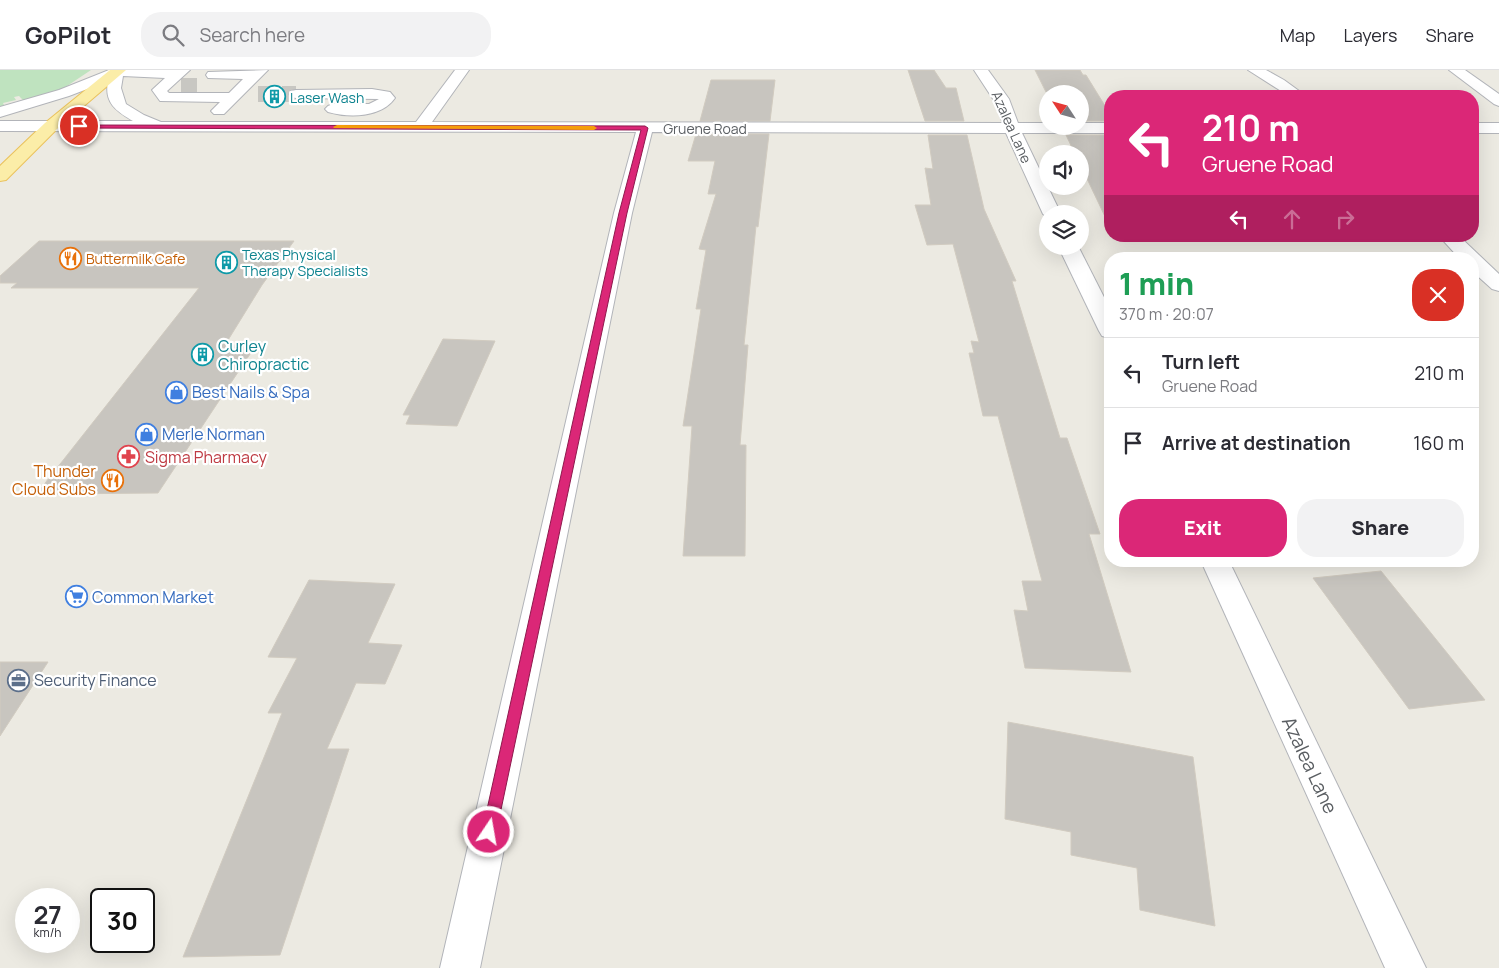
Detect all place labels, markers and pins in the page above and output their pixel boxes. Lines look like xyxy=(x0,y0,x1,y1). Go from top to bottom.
building icon: Laser Wash xyxy=(262,85,286,109)
place label: Laser Wash xyxy=(290,88,364,107)
pin xyxy=(58,105,100,147)
place label: Texas Physical Therapy Specialists xyxy=(242,245,368,280)
restaurant icon: Buttermilk Cafe xyxy=(58,246,82,270)
place label: Buttermilk Cafe xyxy=(86,249,185,268)
building icon: Texas Physical Therapy Specialists xyxy=(214,250,238,274)
place label: Curley Chiropractic xyxy=(218,335,310,375)
building icon: Curley Chiropractic xyxy=(190,343,214,367)
shop icon: Best Nails & Spa xyxy=(164,380,188,404)
place label: Best Nails & Spa xyxy=(192,381,310,403)
shop icon: Merle Norman xyxy=(134,422,158,446)
place label: Merle Norman xyxy=(162,423,265,445)
pharmacy icon: Sigma Pharmacy xyxy=(117,445,141,469)
place label: Sigma Pharmacy xyxy=(145,446,268,468)
place label: Thunder Cloud Subs xyxy=(12,460,96,500)
restaurant icon: Thunder Cloud Subs xyxy=(100,468,124,492)
supermarket icon: Common Market xyxy=(64,585,88,609)
place label: Common Market xyxy=(92,586,214,608)
office icon: Security Finance xyxy=(6,668,30,692)
place label: Security Finance xyxy=(34,669,157,691)

